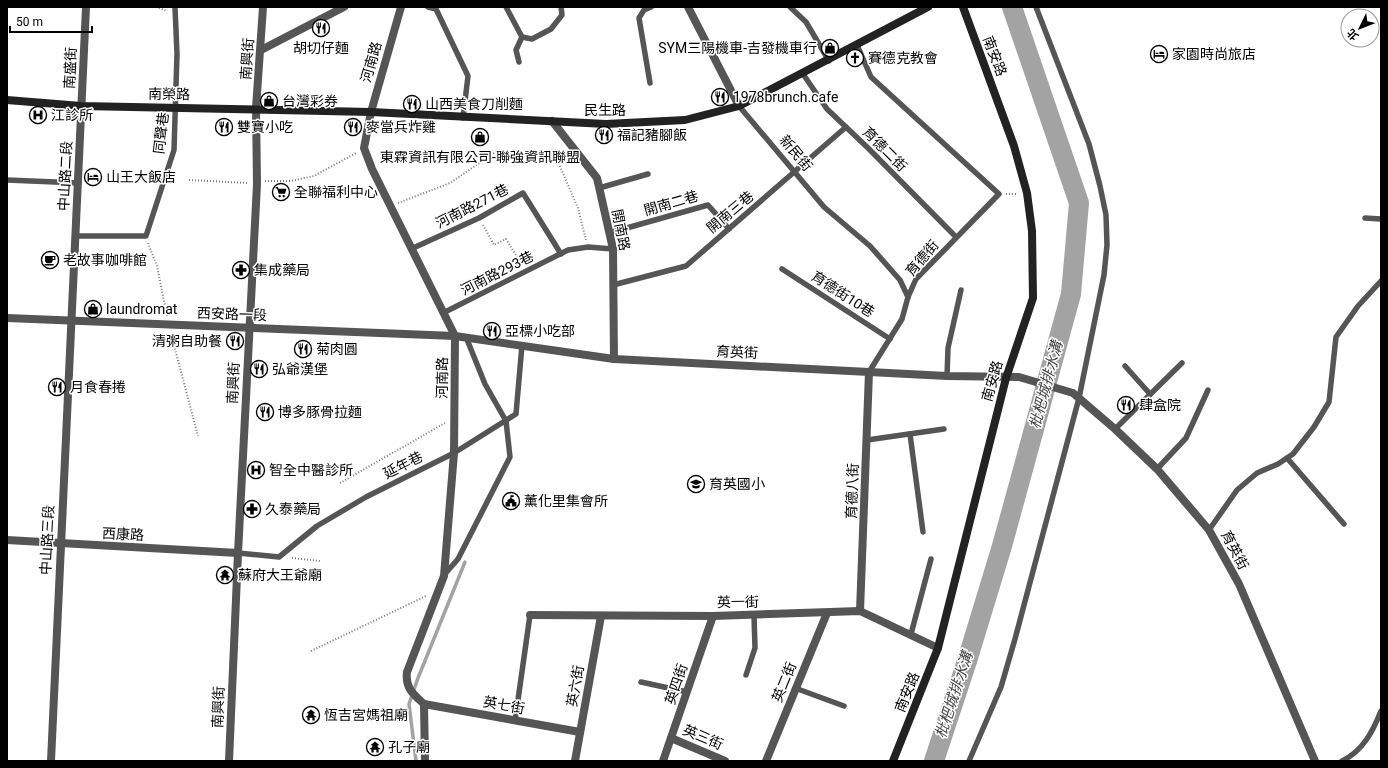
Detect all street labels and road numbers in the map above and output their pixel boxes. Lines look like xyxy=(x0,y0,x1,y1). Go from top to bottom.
street label: 南安路 xyxy=(980,34,1010,78)
street label: 南興街 xyxy=(238,37,256,81)
street label: 河南路 xyxy=(358,40,384,84)
street label: 南盛街 xyxy=(61,47,79,89)
street label: 南榮路 xyxy=(148,86,190,102)
street label: 民生路 xyxy=(584,102,626,118)
street label: 同聲巷 xyxy=(151,111,171,155)
street label: 育德二街 xyxy=(860,124,910,174)
street label: 新民街 xyxy=(776,132,816,174)
street label: 中山路二段 xyxy=(55,141,75,211)
street label: 河南路271巷 xyxy=(433,181,511,231)
street label: 開南二巷 xyxy=(642,188,700,218)
street label: 開南三巷 xyxy=(703,188,757,236)
street label: 開南路 xyxy=(609,208,633,252)
street label: 育德街 xyxy=(902,237,942,279)
street label: 河南路293巷 xyxy=(458,248,536,298)
street label: 育德街10巷 xyxy=(809,268,877,320)
street label: 西安路一段 xyxy=(197,305,267,323)
street label: 育英街 xyxy=(716,343,758,361)
street label: 河南路 xyxy=(434,357,450,399)
street label: 南安路 xyxy=(979,359,1005,403)
street label: 南興街 xyxy=(224,362,242,404)
street label: 延年巷 xyxy=(381,448,425,482)
street label: 育德八街 xyxy=(843,463,861,519)
street label: 中山路三段 xyxy=(37,505,57,575)
street label: 西康路 xyxy=(102,525,144,543)
street label: 育英街 xyxy=(1218,528,1252,572)
street label: 英一街 xyxy=(717,594,759,610)
street label: 英二街 xyxy=(769,660,799,704)
street label: 英四街 xyxy=(662,662,690,706)
street label: 英六街 xyxy=(563,664,587,708)
street label: 南安路 xyxy=(892,670,922,714)
street label: 南興街 xyxy=(209,686,227,728)
street label: 英七街 xyxy=(482,693,526,717)
street label: 英三街 xyxy=(681,721,725,753)

